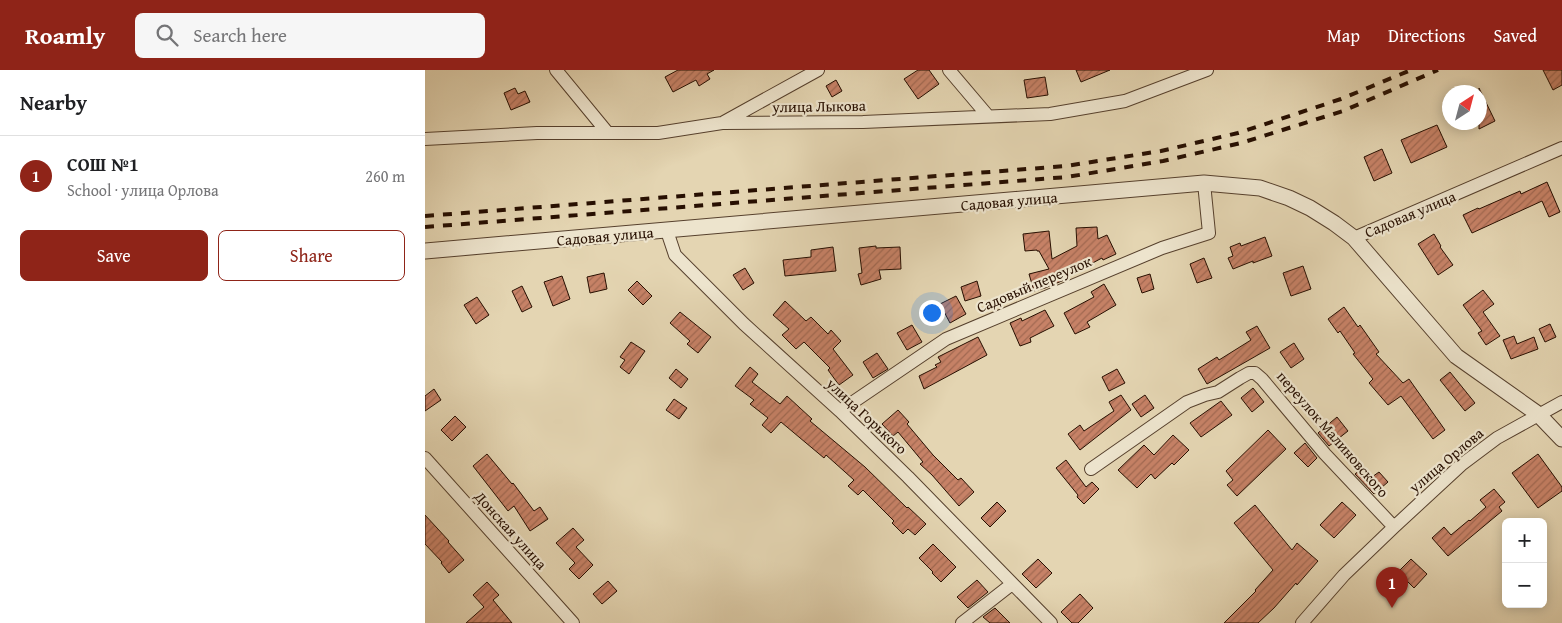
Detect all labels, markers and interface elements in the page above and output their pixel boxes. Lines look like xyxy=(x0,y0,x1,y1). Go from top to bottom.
search box xyxy=(135,13,485,58)
text: Roamly xyxy=(25,18,105,53)
icon: search xyxy=(153,21,181,49)
text: Search here xyxy=(193,21,287,49)
text: Map xyxy=(1327,22,1360,49)
text: Directions xyxy=(1388,22,1465,49)
text: Saved xyxy=(1493,22,1537,49)
north arrow xyxy=(1442,85,1487,130)
text: Nearby xyxy=(20,87,87,118)
street label: улица Лыкова xyxy=(771,95,867,117)
text: СОШ №1 xyxy=(67,150,139,178)
text: 1 xyxy=(32,164,40,188)
text: 260 m xyxy=(365,164,405,188)
text: School · улица Орлова xyxy=(67,178,219,202)
street label: Садовая улица xyxy=(1361,185,1460,243)
street label: Садовая улица xyxy=(960,186,1059,216)
street label: Садовая улица xyxy=(556,221,655,251)
button: Save xyxy=(20,230,208,281)
button: Share xyxy=(218,230,405,281)
street label: Садовый переулок xyxy=(973,250,1095,318)
your location xyxy=(919,300,945,326)
street label: переулок Малиновского xyxy=(1272,366,1394,502)
street label: улица Горького xyxy=(821,372,912,459)
street label: улица Орлова xyxy=(1403,422,1488,498)
street label: Донская улица xyxy=(469,485,552,574)
map controls xyxy=(1502,518,1547,608)
button: + xyxy=(1502,518,1547,563)
button: − xyxy=(1502,563,1547,608)
pin: 1 xyxy=(1376,567,1408,608)

